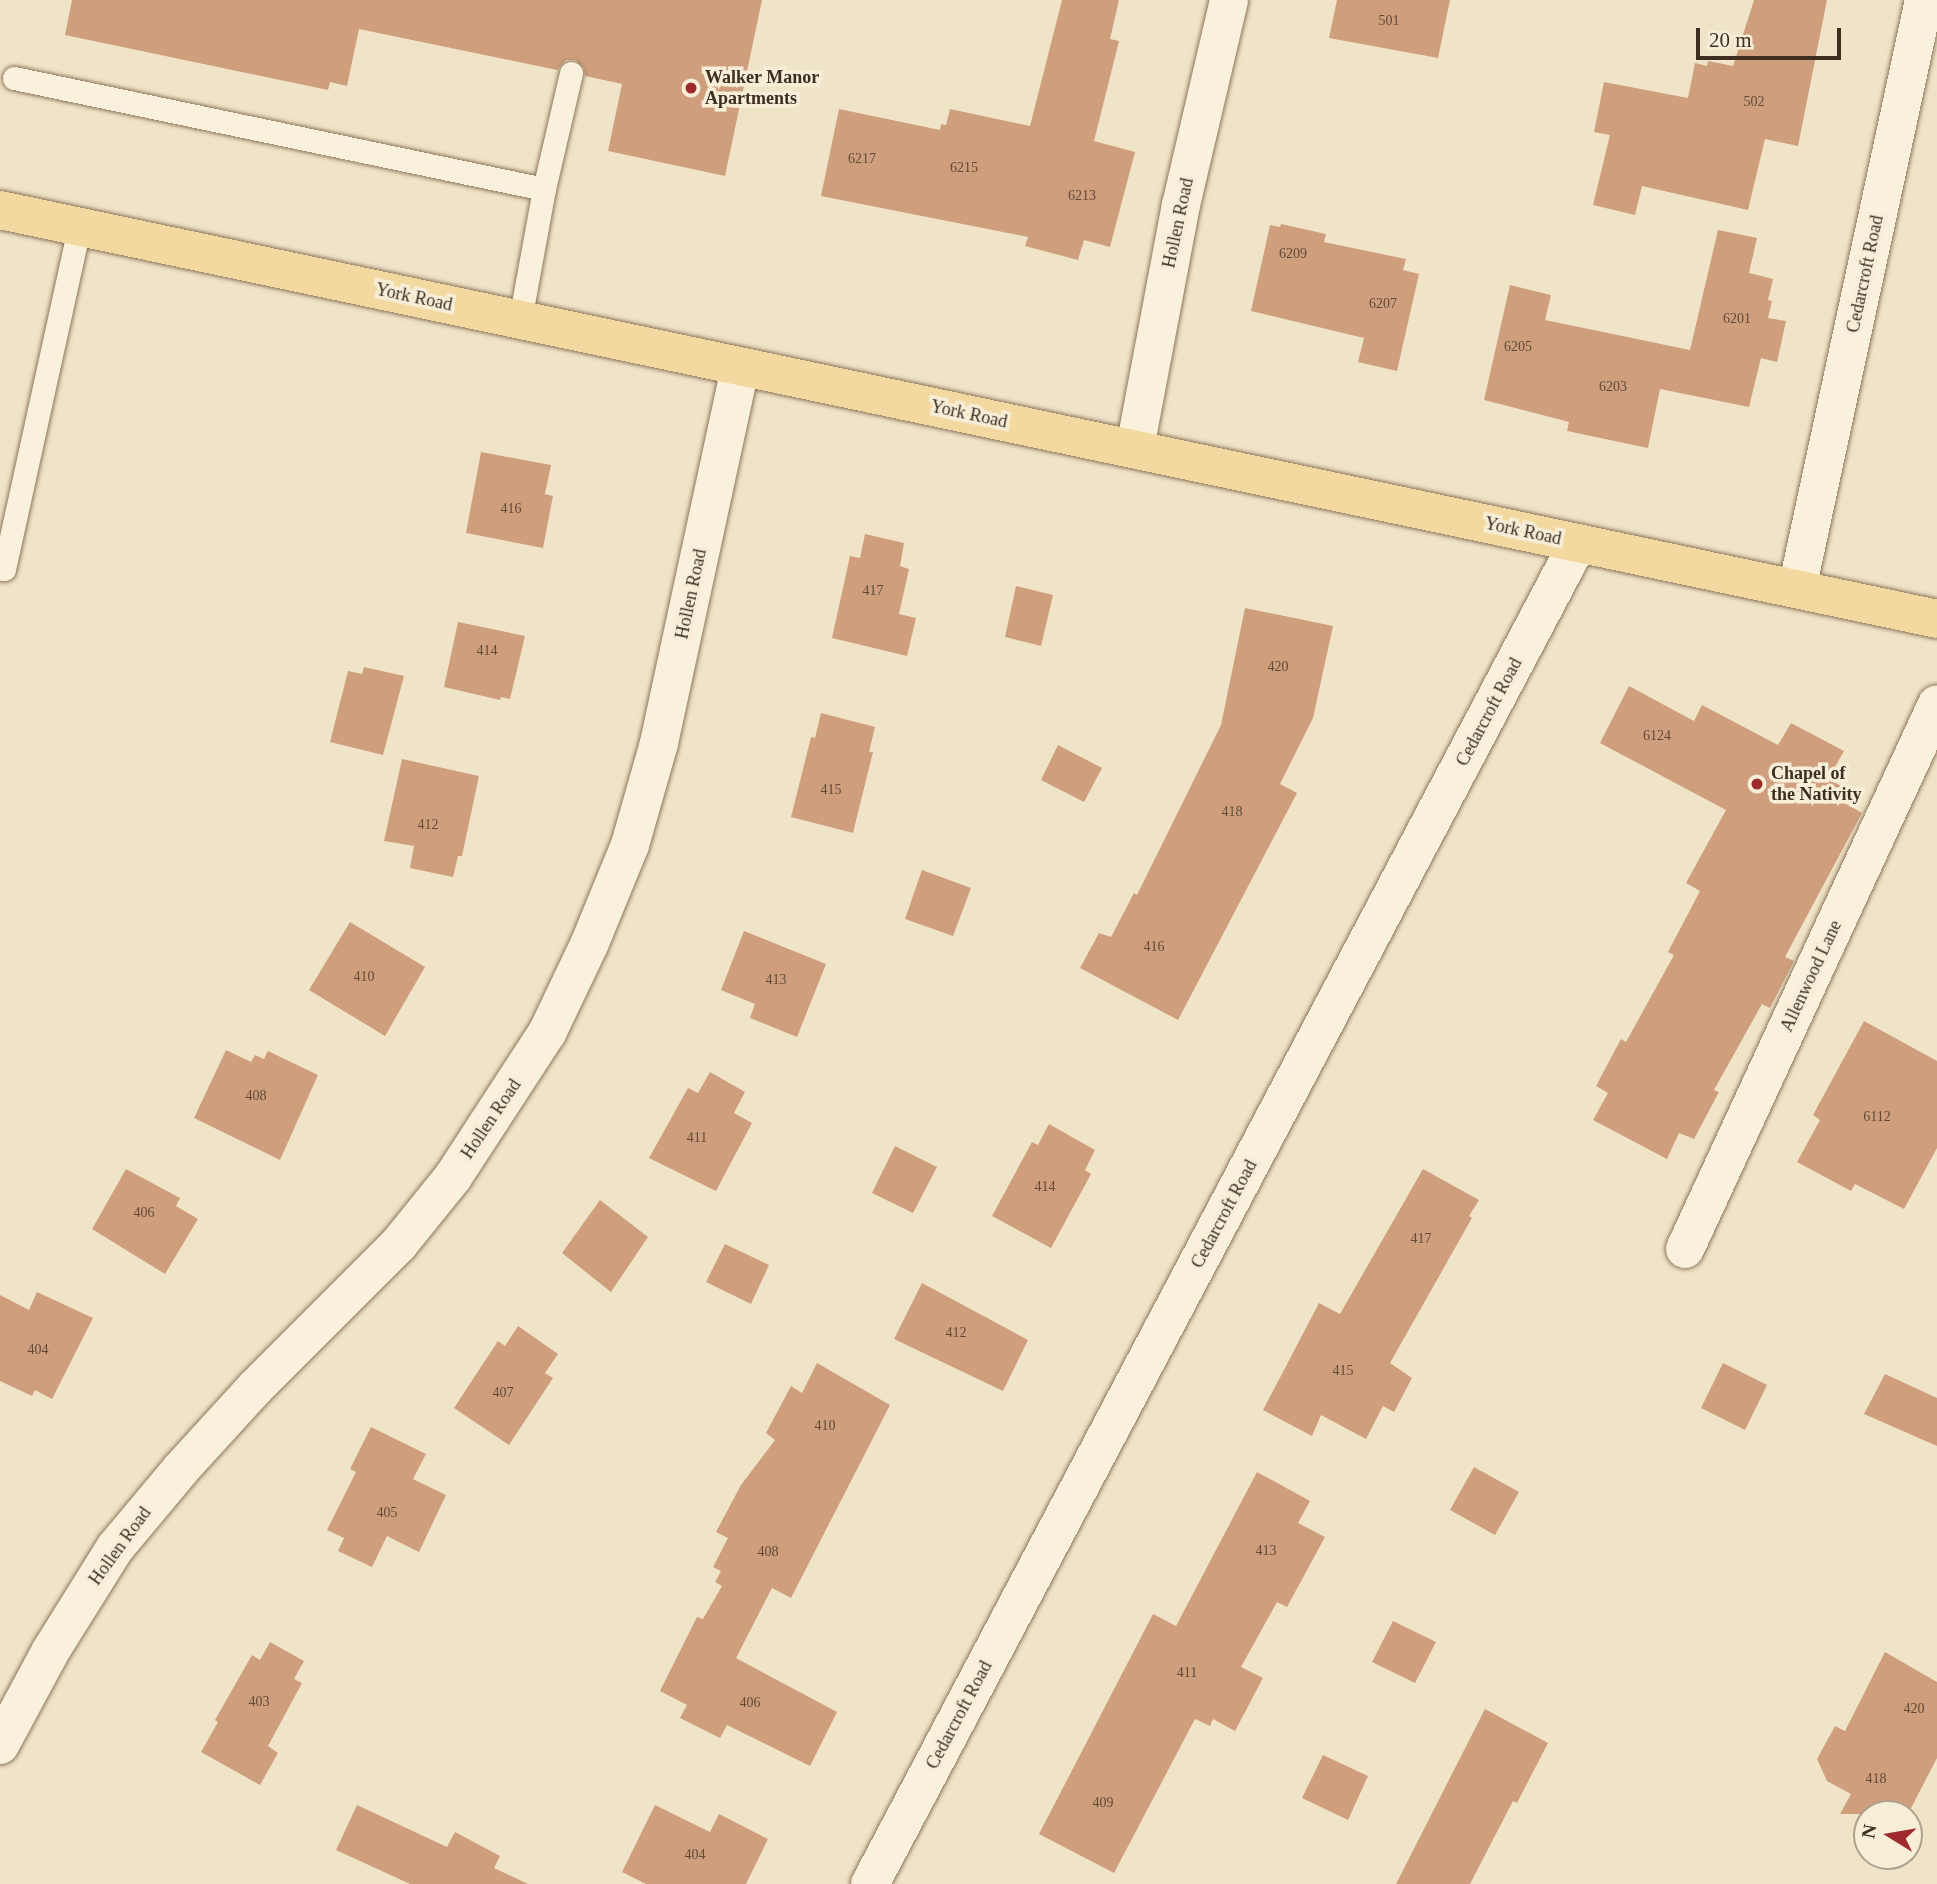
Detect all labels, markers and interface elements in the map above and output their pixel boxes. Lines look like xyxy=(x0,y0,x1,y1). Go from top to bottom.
house number: 501 xyxy=(1378,13,1400,29)
scale bar xyxy=(1699,14,1844,58)
text: 20 m xyxy=(1709,28,1752,52)
place label: Walker Manor Apartments xyxy=(705,67,819,110)
marker: Walker Manor Apartments xyxy=(683,80,699,96)
house number: 502 xyxy=(1744,94,1764,110)
house number: 6217 xyxy=(848,151,876,167)
house number: 6215 xyxy=(950,160,978,176)
street label: Hollen Road xyxy=(1158,176,1198,270)
house number: 6213 xyxy=(1068,188,1096,204)
street label: Cedarcroft Road xyxy=(1842,213,1888,335)
house number: 6209 xyxy=(1279,246,1307,262)
street label: York Road xyxy=(374,278,454,316)
house number: 6207 xyxy=(1369,296,1397,312)
house number: 6201 xyxy=(1723,311,1751,327)
house number: 6205 xyxy=(1504,339,1532,355)
house number: 6203 xyxy=(1599,379,1627,395)
street label: York Road xyxy=(929,395,1009,433)
house number: 416 xyxy=(500,501,522,517)
street label: York Road xyxy=(1483,512,1563,550)
street label: Hollen Road xyxy=(671,547,711,641)
house number: 417 xyxy=(862,583,884,599)
house number: 414 xyxy=(476,643,498,659)
street label: Cedarcroft Road xyxy=(1451,654,1527,770)
house number: 420 xyxy=(1268,659,1288,675)
house number: 6124 xyxy=(1643,728,1671,744)
place label: Chapel of the Nativity xyxy=(1771,763,1861,806)
marker: Chapel of the Nativity xyxy=(1749,776,1765,792)
house number: 415 xyxy=(820,782,842,798)
house number: 418 xyxy=(1222,804,1242,820)
house number: 412 xyxy=(418,817,438,833)
street label: Allenwood Lane xyxy=(1776,917,1846,1035)
house number: 416 xyxy=(1144,939,1164,955)
house number: 410 xyxy=(354,969,374,985)
house number: 413 xyxy=(766,972,786,988)
street label: Hollen Road xyxy=(456,1075,526,1163)
house number: 408 xyxy=(246,1088,266,1104)
house number: 6112 xyxy=(1863,1109,1891,1125)
house number: 411 xyxy=(687,1130,707,1146)
street label: Cedarcroft Road xyxy=(1186,1156,1262,1272)
house number: 414 xyxy=(1034,1179,1056,1195)
house number: 406 xyxy=(134,1205,154,1221)
house number: 417 xyxy=(1410,1231,1432,1247)
house number: 412 xyxy=(946,1325,967,1341)
house number: 404 xyxy=(28,1342,48,1358)
house number: 415 xyxy=(1332,1363,1354,1379)
house number: 407 xyxy=(492,1385,514,1401)
house number: 410 xyxy=(814,1418,836,1434)
street label: Hollen Road xyxy=(84,1503,156,1589)
house number: 405 xyxy=(376,1505,398,1521)
house number: 413 xyxy=(1256,1543,1276,1559)
house number: 408 xyxy=(758,1544,778,1560)
street label: Cedarcroft Road xyxy=(921,1657,997,1773)
house number: 411 xyxy=(1177,1665,1197,1681)
house number: 403 xyxy=(248,1694,270,1710)
house number: 406 xyxy=(740,1695,760,1711)
house number: 420 xyxy=(1904,1701,1924,1717)
house number: 418 xyxy=(1866,1771,1886,1787)
house number: 409 xyxy=(1092,1795,1114,1811)
north arrow xyxy=(1853,1800,1923,1870)
text: N xyxy=(1857,1823,1880,1840)
house number: 404 xyxy=(684,1847,706,1863)

